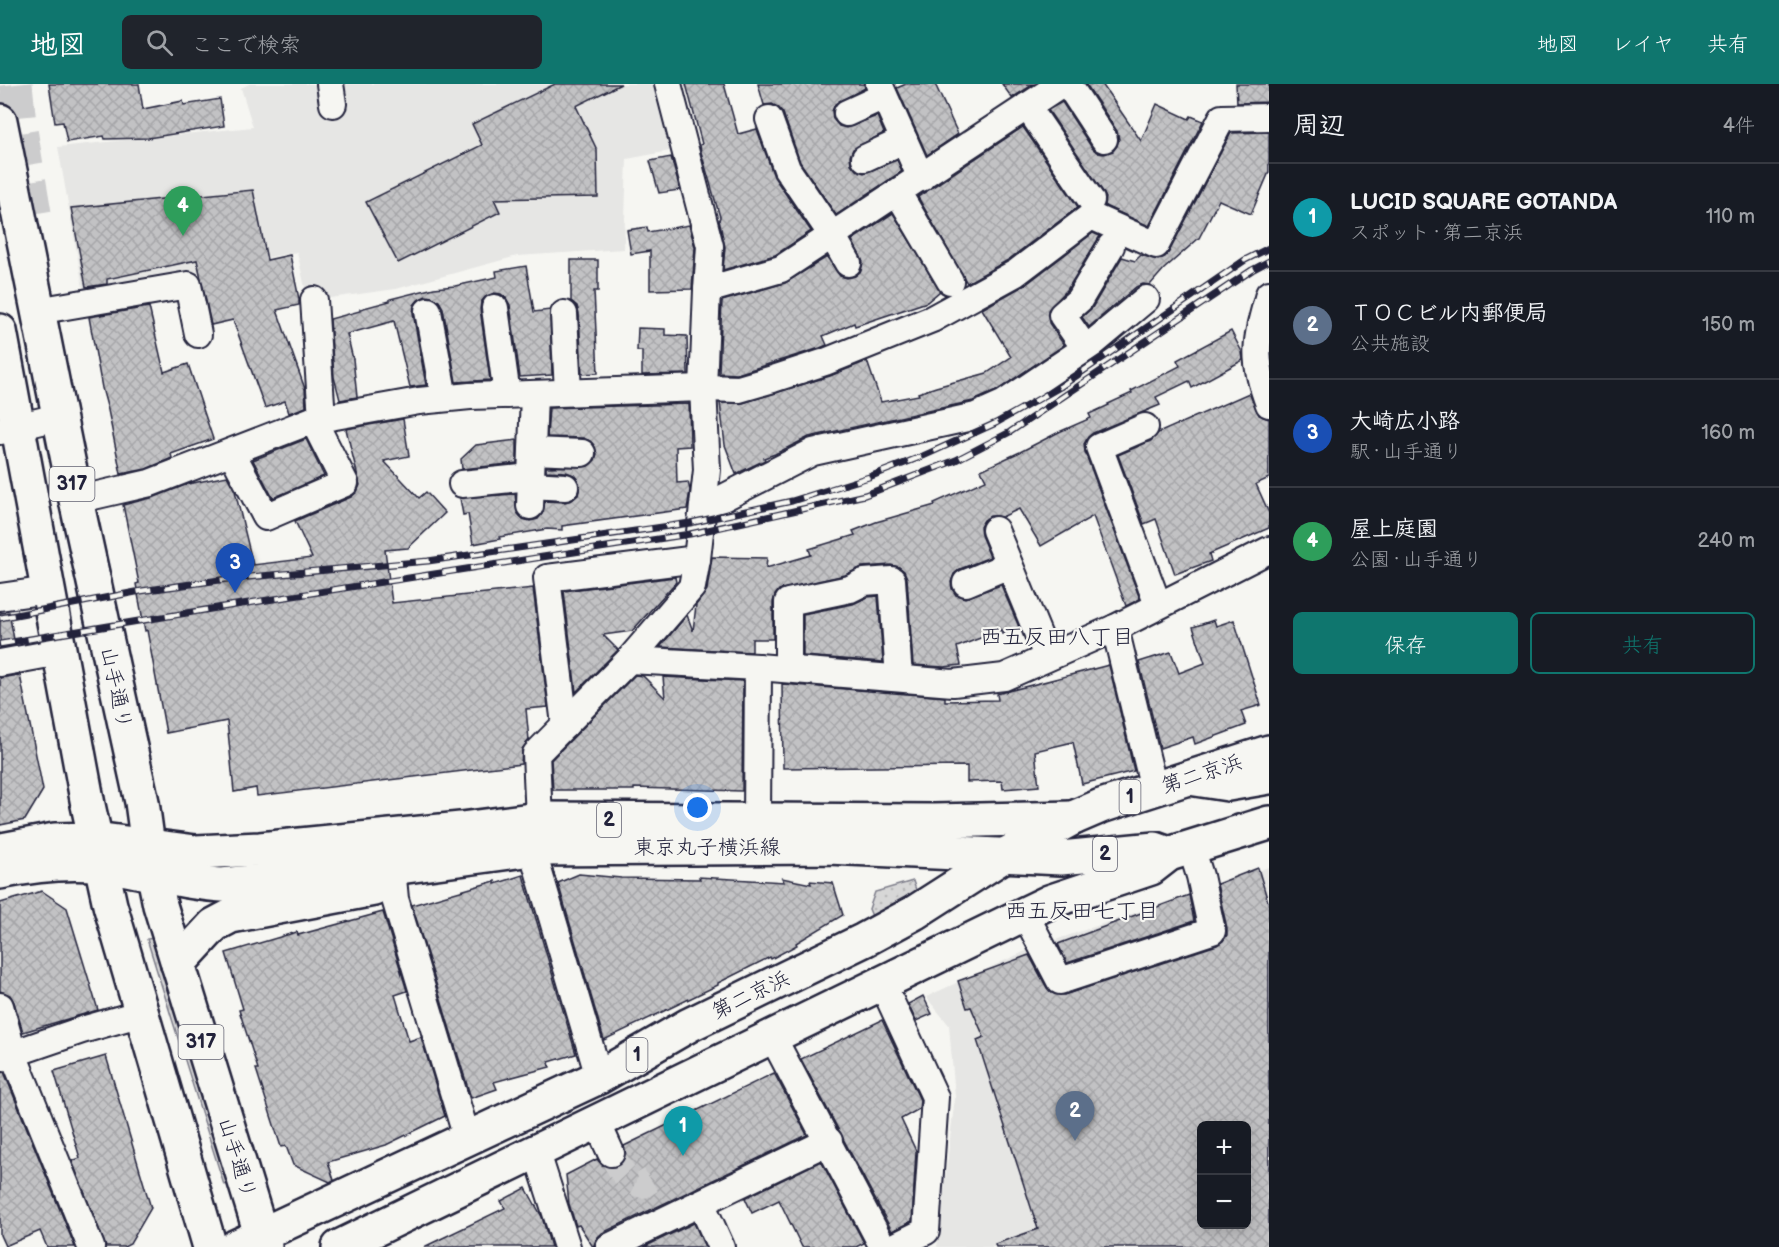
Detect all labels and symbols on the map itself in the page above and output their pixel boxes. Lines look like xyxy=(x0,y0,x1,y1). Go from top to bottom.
pin: 4 xyxy=(164,186,202,236)
road number: 317 xyxy=(50,467,94,501)
pin: 3 xyxy=(216,544,254,593)
district label: 西五反田八丁目 xyxy=(980,624,1134,651)
street label: 山手通り xyxy=(95,644,137,732)
street label: 第二京浜 xyxy=(1158,749,1246,799)
road number: 1 xyxy=(1120,780,1140,814)
your location xyxy=(683,793,712,822)
road number: 2 xyxy=(597,803,621,837)
street label: 東京丸子横浜線 xyxy=(634,835,781,860)
road number: 2 xyxy=(1093,837,1117,871)
district label: 西五反田七丁目 xyxy=(1005,898,1159,925)
street label: 第二京浜 xyxy=(708,965,794,1025)
road number: 317 xyxy=(178,1025,224,1059)
road number: 1 xyxy=(626,1038,648,1072)
pin: 2 xyxy=(1056,1092,1094,1141)
pin: 1 xyxy=(664,1106,702,1156)
street label: 山手通り xyxy=(213,1114,261,1202)

